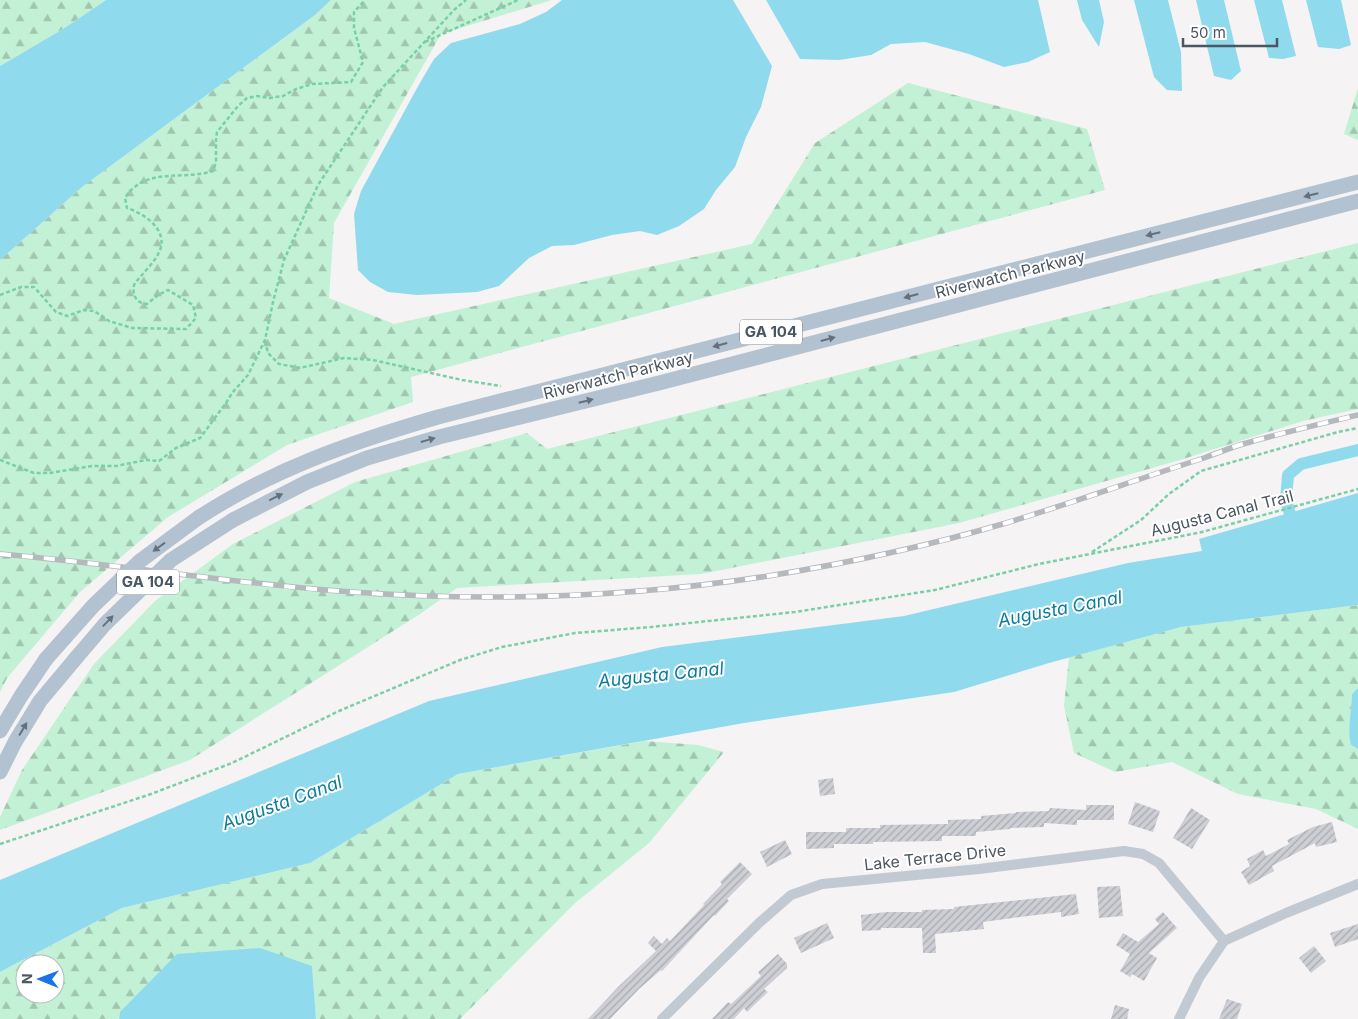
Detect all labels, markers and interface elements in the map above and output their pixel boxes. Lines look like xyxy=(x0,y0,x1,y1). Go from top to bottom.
scale bar xyxy=(1183,15,1277,47)
text: 50 m xyxy=(1190,23,1226,42)
one-way arrow xyxy=(1303,191,1318,199)
one-way arrow xyxy=(1146,230,1161,238)
street label: Riverwatch Parkway xyxy=(933,246,1087,302)
one-way arrow xyxy=(903,292,918,300)
road number: GA 104 xyxy=(740,320,802,344)
one-way arrow xyxy=(820,335,836,343)
one-way arrow xyxy=(712,342,727,350)
street label: Riverwatch Parkway xyxy=(541,347,695,403)
one-way arrow xyxy=(578,397,593,405)
one-way arrow xyxy=(421,436,436,444)
street label: Augusta Canal Trail xyxy=(1148,486,1296,540)
one-way arrow xyxy=(269,493,283,501)
one-way arrow xyxy=(152,542,166,552)
road number: GA 104 xyxy=(117,570,179,594)
water label: Augusta Canal xyxy=(995,586,1125,631)
one-way arrow xyxy=(102,616,114,628)
water label: Augusta Canal xyxy=(596,657,725,692)
one-way arrow xyxy=(18,722,28,735)
water label: Augusta Canal xyxy=(218,771,345,834)
street label: Lake Terrace Drive xyxy=(863,840,1007,874)
north arrow xyxy=(15,954,65,1004)
text: N xyxy=(18,973,35,984)

